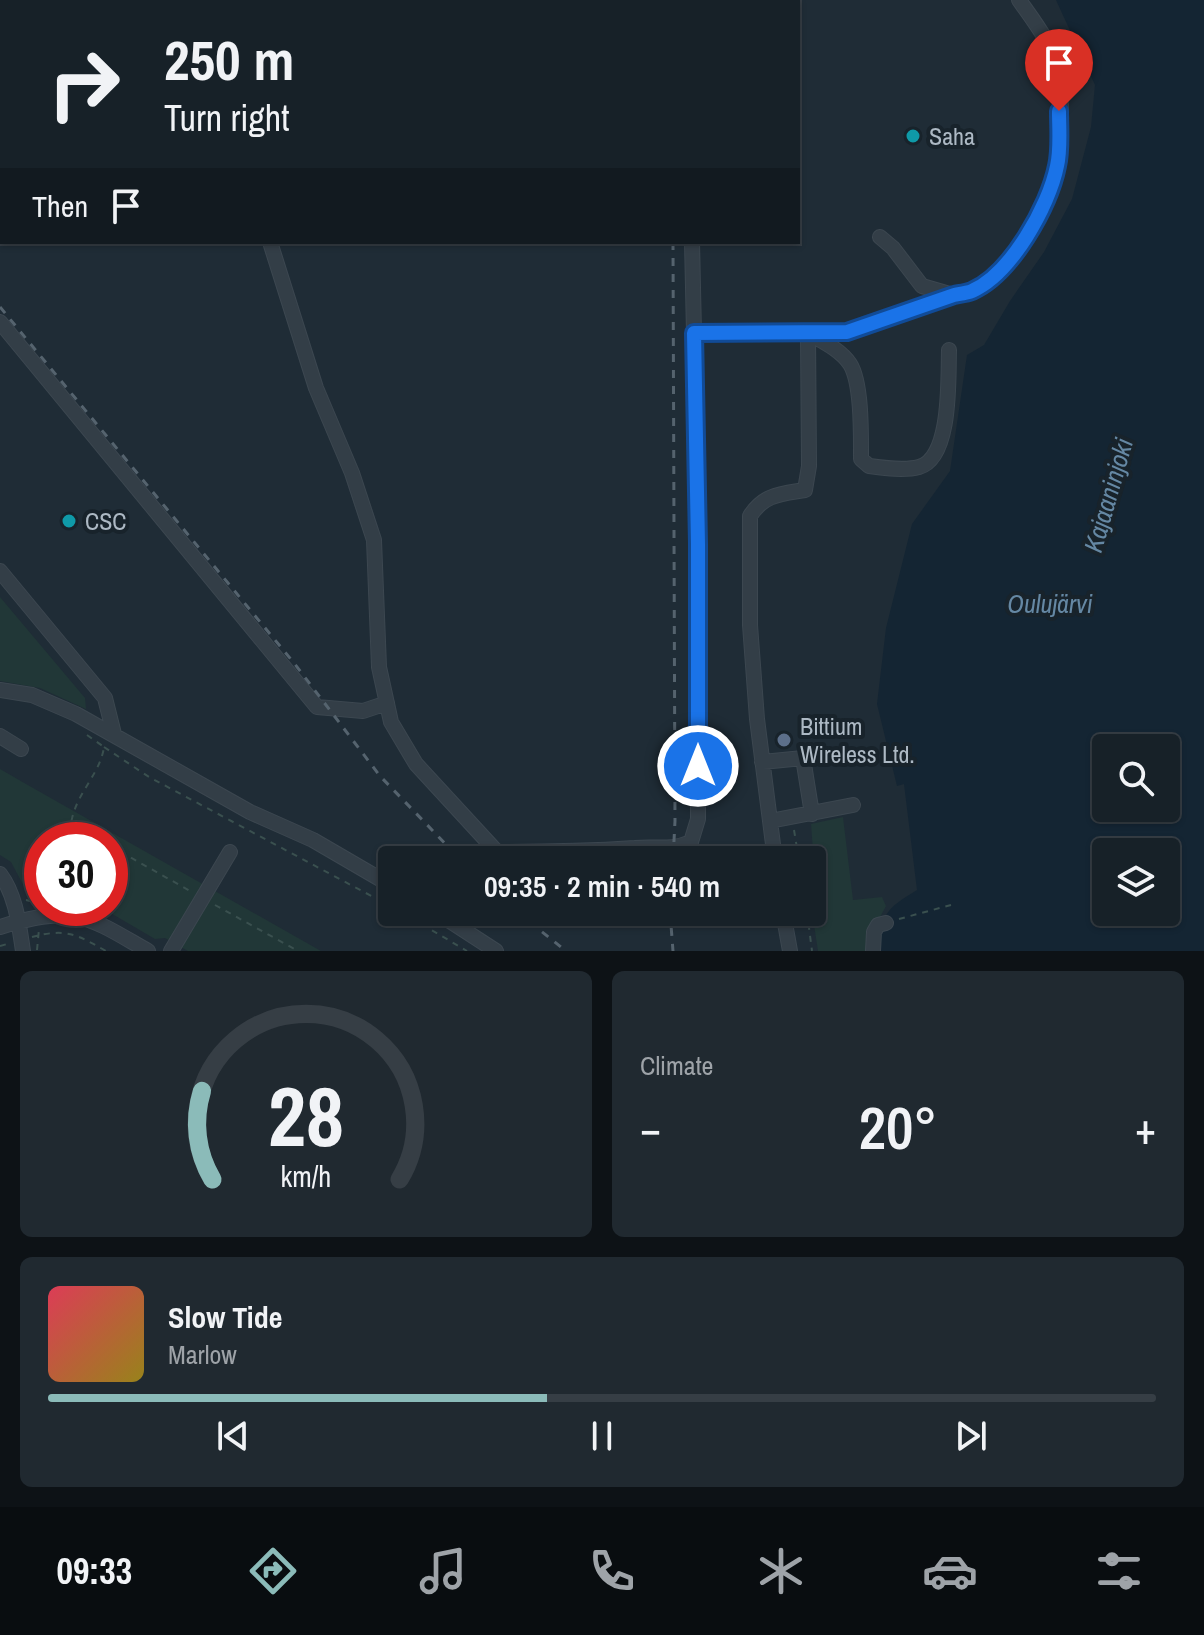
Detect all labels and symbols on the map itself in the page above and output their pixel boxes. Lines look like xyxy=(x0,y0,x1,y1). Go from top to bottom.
pin xyxy=(1025,29,1093,111)
place label: Saha xyxy=(929,120,975,152)
marker: Saha xyxy=(904,127,922,145)
water label: Kajaaninjoki xyxy=(1075,434,1141,556)
place label: CSC xyxy=(85,505,127,537)
marker: CSC xyxy=(60,512,78,530)
water label: Oulujärvi xyxy=(1007,586,1093,621)
place label: Bittium Wireless Ltd. xyxy=(800,710,915,770)
position arrow xyxy=(656,724,740,808)
marker: Bittium Wireless Ltd. xyxy=(775,731,793,749)
speed limit sign: 30 xyxy=(24,822,128,926)

